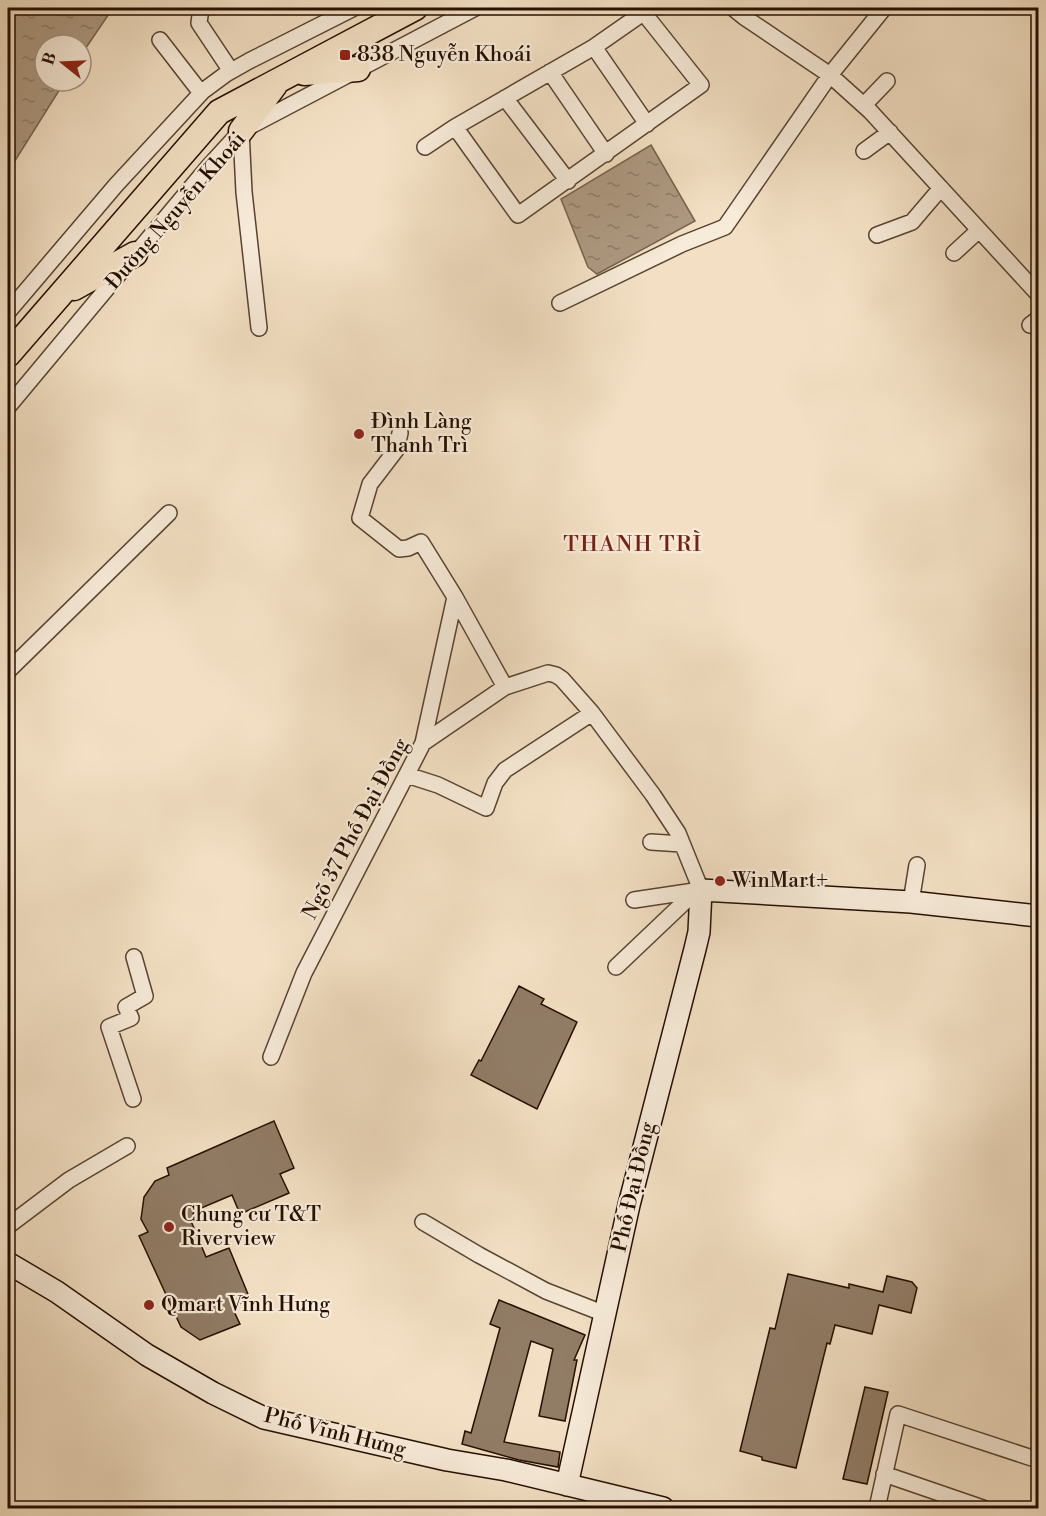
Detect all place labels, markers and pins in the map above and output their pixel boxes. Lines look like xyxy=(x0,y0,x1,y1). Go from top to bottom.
place label: 838 Nguyễn Khoái xyxy=(357,42,532,68)
marker: 838 Nguyễn Khoái xyxy=(338,48,352,62)
place label: Đình Làng Thanh Trì xyxy=(371,409,472,459)
marker: Đình Làng Thanh Trì xyxy=(352,427,366,441)
place label: WinMart+ xyxy=(731,868,828,894)
marker: WinMart+ xyxy=(713,874,727,888)
place label: Chung cư T&T Riverview xyxy=(181,1202,321,1252)
marker: Chung cư T&T Riverview xyxy=(162,1220,176,1234)
place label: Qmart Vĩnh Hưng xyxy=(161,1292,330,1318)
marker: Qmart Vĩnh Hưng xyxy=(142,1298,156,1312)

